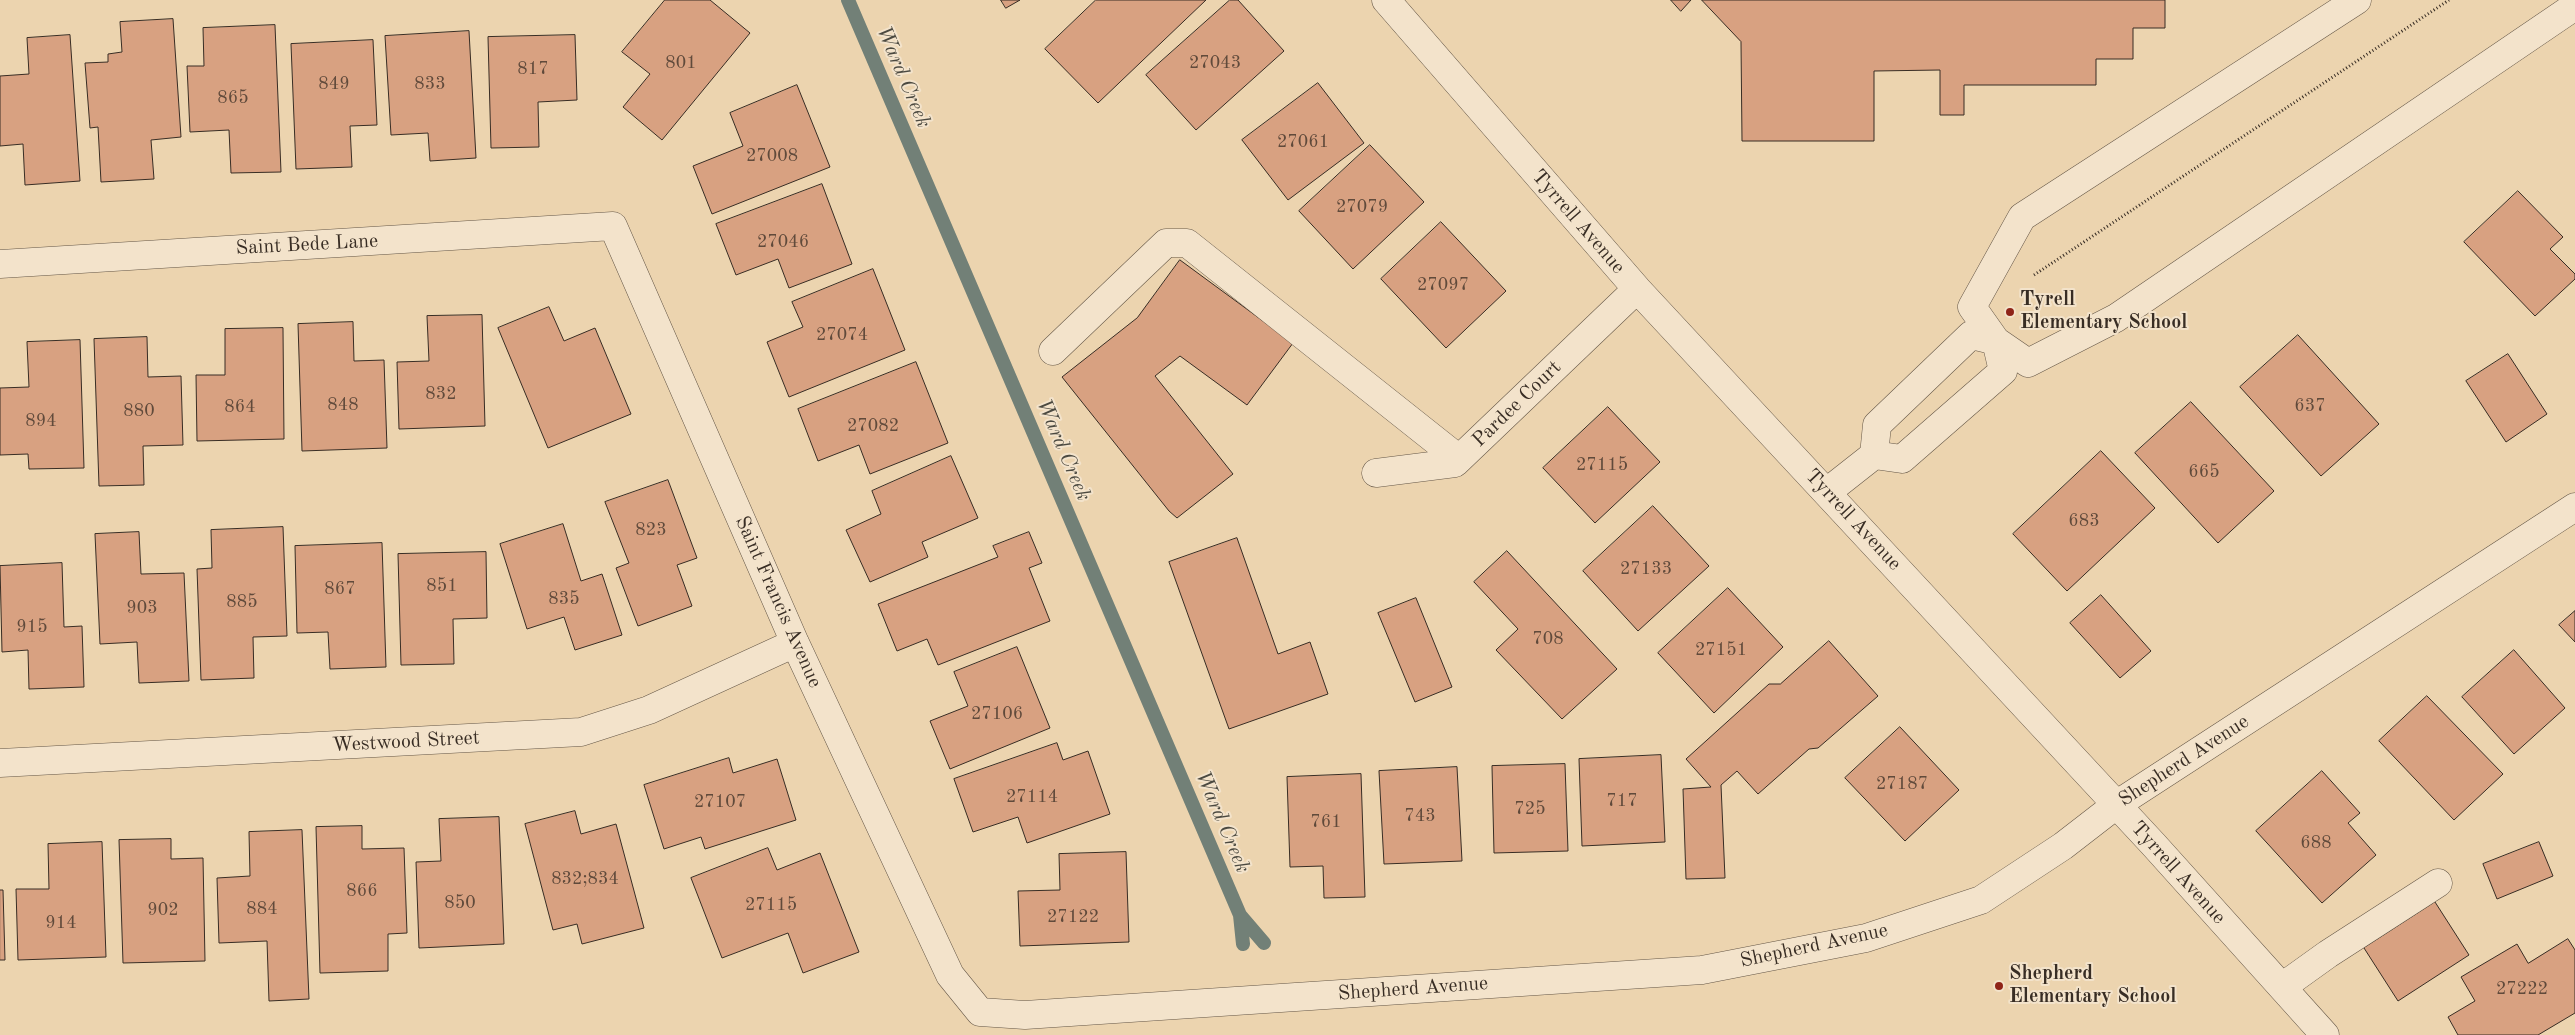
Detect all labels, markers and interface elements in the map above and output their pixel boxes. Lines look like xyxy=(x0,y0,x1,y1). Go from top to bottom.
water label: Ward Creek xyxy=(870,22,936,132)
house number: 801 xyxy=(665,52,697,74)
house number: 27043 xyxy=(1189,52,1241,74)
house number: 817 xyxy=(517,58,549,80)
house number: 849 xyxy=(318,73,350,95)
house number: 833 xyxy=(414,73,446,95)
house number: 865 xyxy=(217,87,249,109)
house number: 27061 xyxy=(1277,131,1329,153)
house number: 27008 xyxy=(746,145,798,167)
street label: Tyrrell Avenue xyxy=(1526,165,1630,279)
house number: 27079 xyxy=(1336,196,1388,218)
street label: Saint Bede Lane xyxy=(235,229,379,261)
house number: 27046 xyxy=(757,231,809,253)
house number: 27097 xyxy=(1417,274,1469,296)
place label: Tyrell Elementary School xyxy=(2020,288,2187,335)
marker: Tyrell Elementary School xyxy=(2004,306,2016,318)
house number: 27074 xyxy=(816,324,868,346)
street label: Pardee Court xyxy=(1468,356,1566,452)
house number: 832 xyxy=(425,383,457,405)
house number: 848 xyxy=(327,394,359,416)
water label: Ward Creek xyxy=(1030,395,1096,505)
house number: 637 xyxy=(2294,395,2326,417)
house number: 864 xyxy=(224,396,256,418)
house number: 880 xyxy=(123,400,155,422)
house number: 894 xyxy=(25,410,57,432)
house number: 27082 xyxy=(847,415,899,437)
house number: 27115 xyxy=(1576,454,1628,476)
house number: 665 xyxy=(2188,461,2220,483)
street label: Tyrrell Avenue xyxy=(1800,464,1906,576)
house number: 683 xyxy=(2068,510,2100,532)
street label: Saint Francis Avenue xyxy=(729,512,827,692)
house number: 823 xyxy=(635,519,667,541)
house number: 27133 xyxy=(1620,558,1672,580)
house number: 851 xyxy=(426,575,458,597)
house number: 867 xyxy=(324,578,356,600)
house number: 835 xyxy=(548,588,580,610)
house number: 885 xyxy=(226,591,258,613)
house number: 903 xyxy=(126,597,158,619)
house number: 915 xyxy=(16,616,48,638)
house number: 708 xyxy=(1532,628,1564,650)
house number: 27151 xyxy=(1695,639,1747,661)
house number: 27106 xyxy=(971,703,1023,725)
street label: Shepherd Avenue xyxy=(2114,710,2254,812)
street label: Westwood Street xyxy=(332,726,480,758)
water label: Ward Creek xyxy=(1189,767,1255,877)
house number: 27187 xyxy=(1876,773,1928,795)
house number: 27114 xyxy=(1006,786,1058,808)
house number: 717 xyxy=(1606,790,1638,812)
house number: 27107 xyxy=(694,791,746,813)
house number: 725 xyxy=(1514,798,1546,820)
house number: 743 xyxy=(1404,805,1436,827)
house number: 761 xyxy=(1310,811,1342,833)
street label: Tyrrell Avenue xyxy=(2125,817,2231,929)
house number: 688 xyxy=(2300,832,2332,854)
house number: 832;834 xyxy=(551,868,619,890)
house number: 866 xyxy=(346,880,378,902)
house number: 850 xyxy=(444,892,476,914)
house number: 27115 xyxy=(745,894,797,916)
house number: 884 xyxy=(246,898,278,920)
house number: 902 xyxy=(147,899,179,921)
house number: 27122 xyxy=(1047,906,1099,928)
house number: 914 xyxy=(45,912,77,934)
street label: Shepherd Avenue xyxy=(1738,919,1890,973)
place label: Shepherd Elementary School xyxy=(2009,962,2176,1009)
street label: Shepherd Avenue xyxy=(1337,972,1489,1006)
house number: 27222 xyxy=(2496,978,2548,1000)
marker: Shepherd Elementary School xyxy=(1993,980,2005,992)

